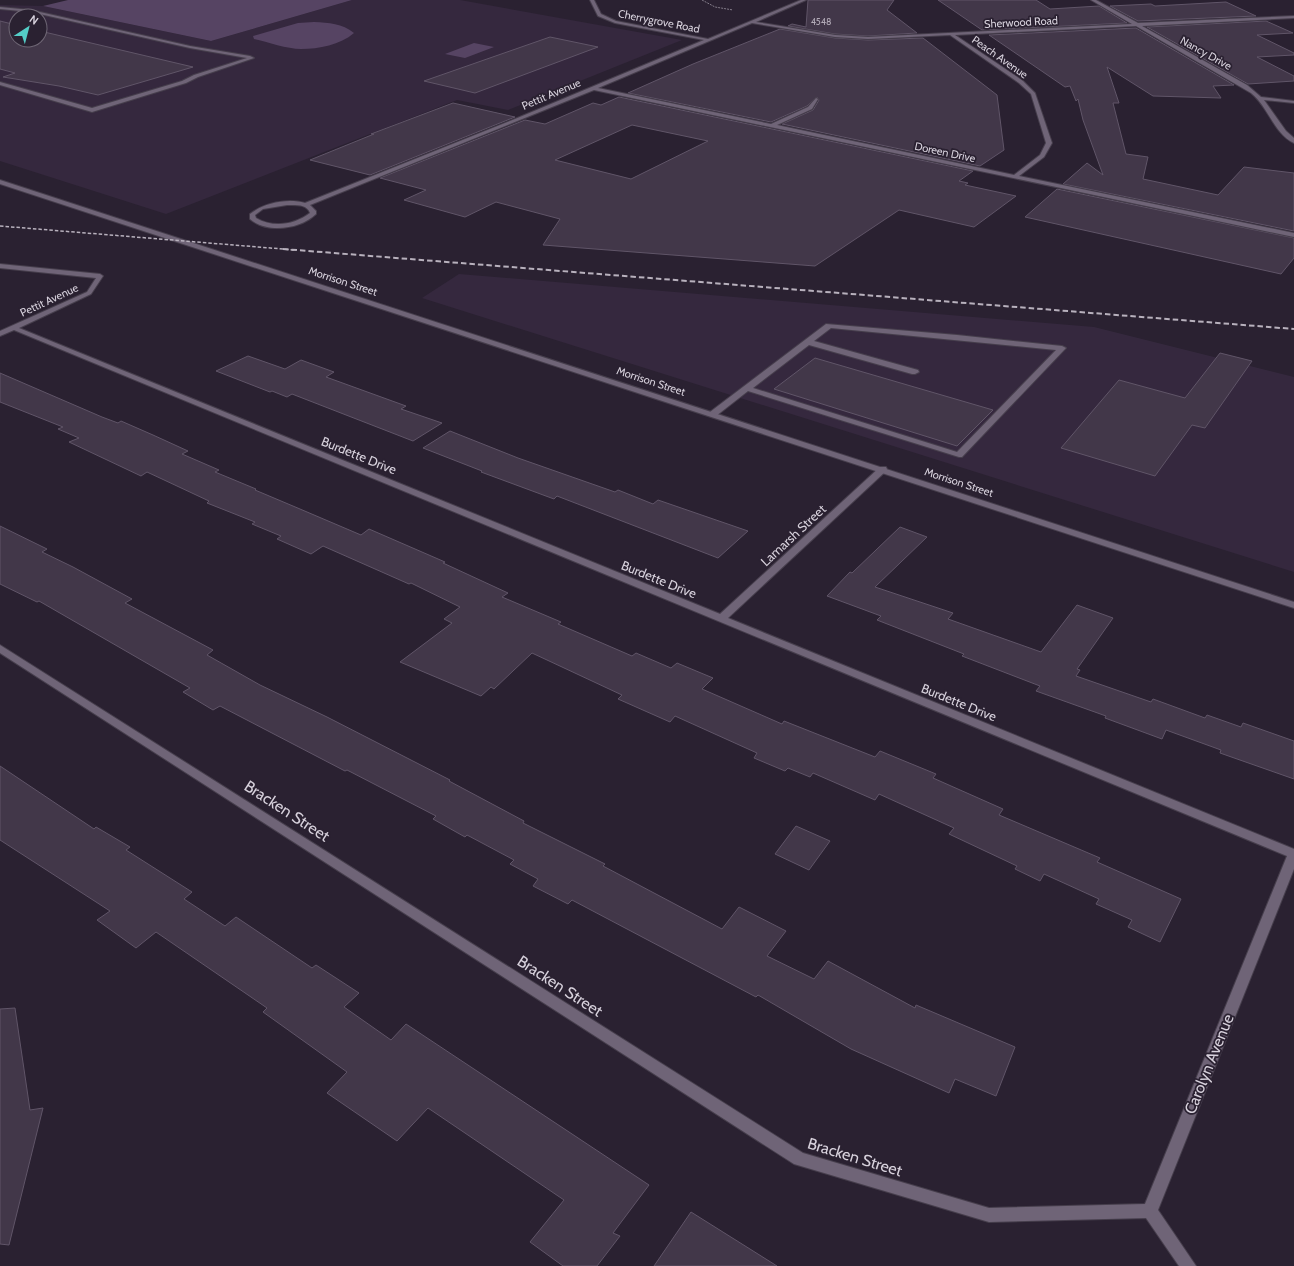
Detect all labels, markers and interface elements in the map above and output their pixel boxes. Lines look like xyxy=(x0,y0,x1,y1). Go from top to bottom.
street label: Cherrygrove Road xyxy=(617,6,701,36)
north arrow xyxy=(8,8,48,48)
text: N xyxy=(27,12,41,28)
street label: Sherwood Road xyxy=(984,13,1058,31)
house number: 4548 xyxy=(811,16,831,27)
street label: Peach Avenue xyxy=(969,33,1031,82)
street label: Nancy Drive xyxy=(1178,33,1235,73)
street label: Pettit Avenue xyxy=(519,75,583,113)
street label: Doreen Drive xyxy=(913,139,977,165)
street label: Morrison Street xyxy=(307,263,380,299)
street label: Pettit Avenue xyxy=(18,280,81,320)
street label: Morrison Street xyxy=(615,363,688,399)
street label: Burdette Drive xyxy=(319,433,399,477)
street label: Morrison Street xyxy=(923,464,996,500)
street label: Lamarsh Street xyxy=(757,500,829,569)
street label: Burdette Drive xyxy=(619,557,699,601)
street label: Burdette Drive xyxy=(919,680,999,724)
street label: Bracken Street xyxy=(241,776,334,846)
street label: Bracken Street xyxy=(514,951,607,1021)
street label: Carolyn Avenue xyxy=(1180,1011,1238,1117)
street label: Bracken Street xyxy=(805,1134,905,1181)

